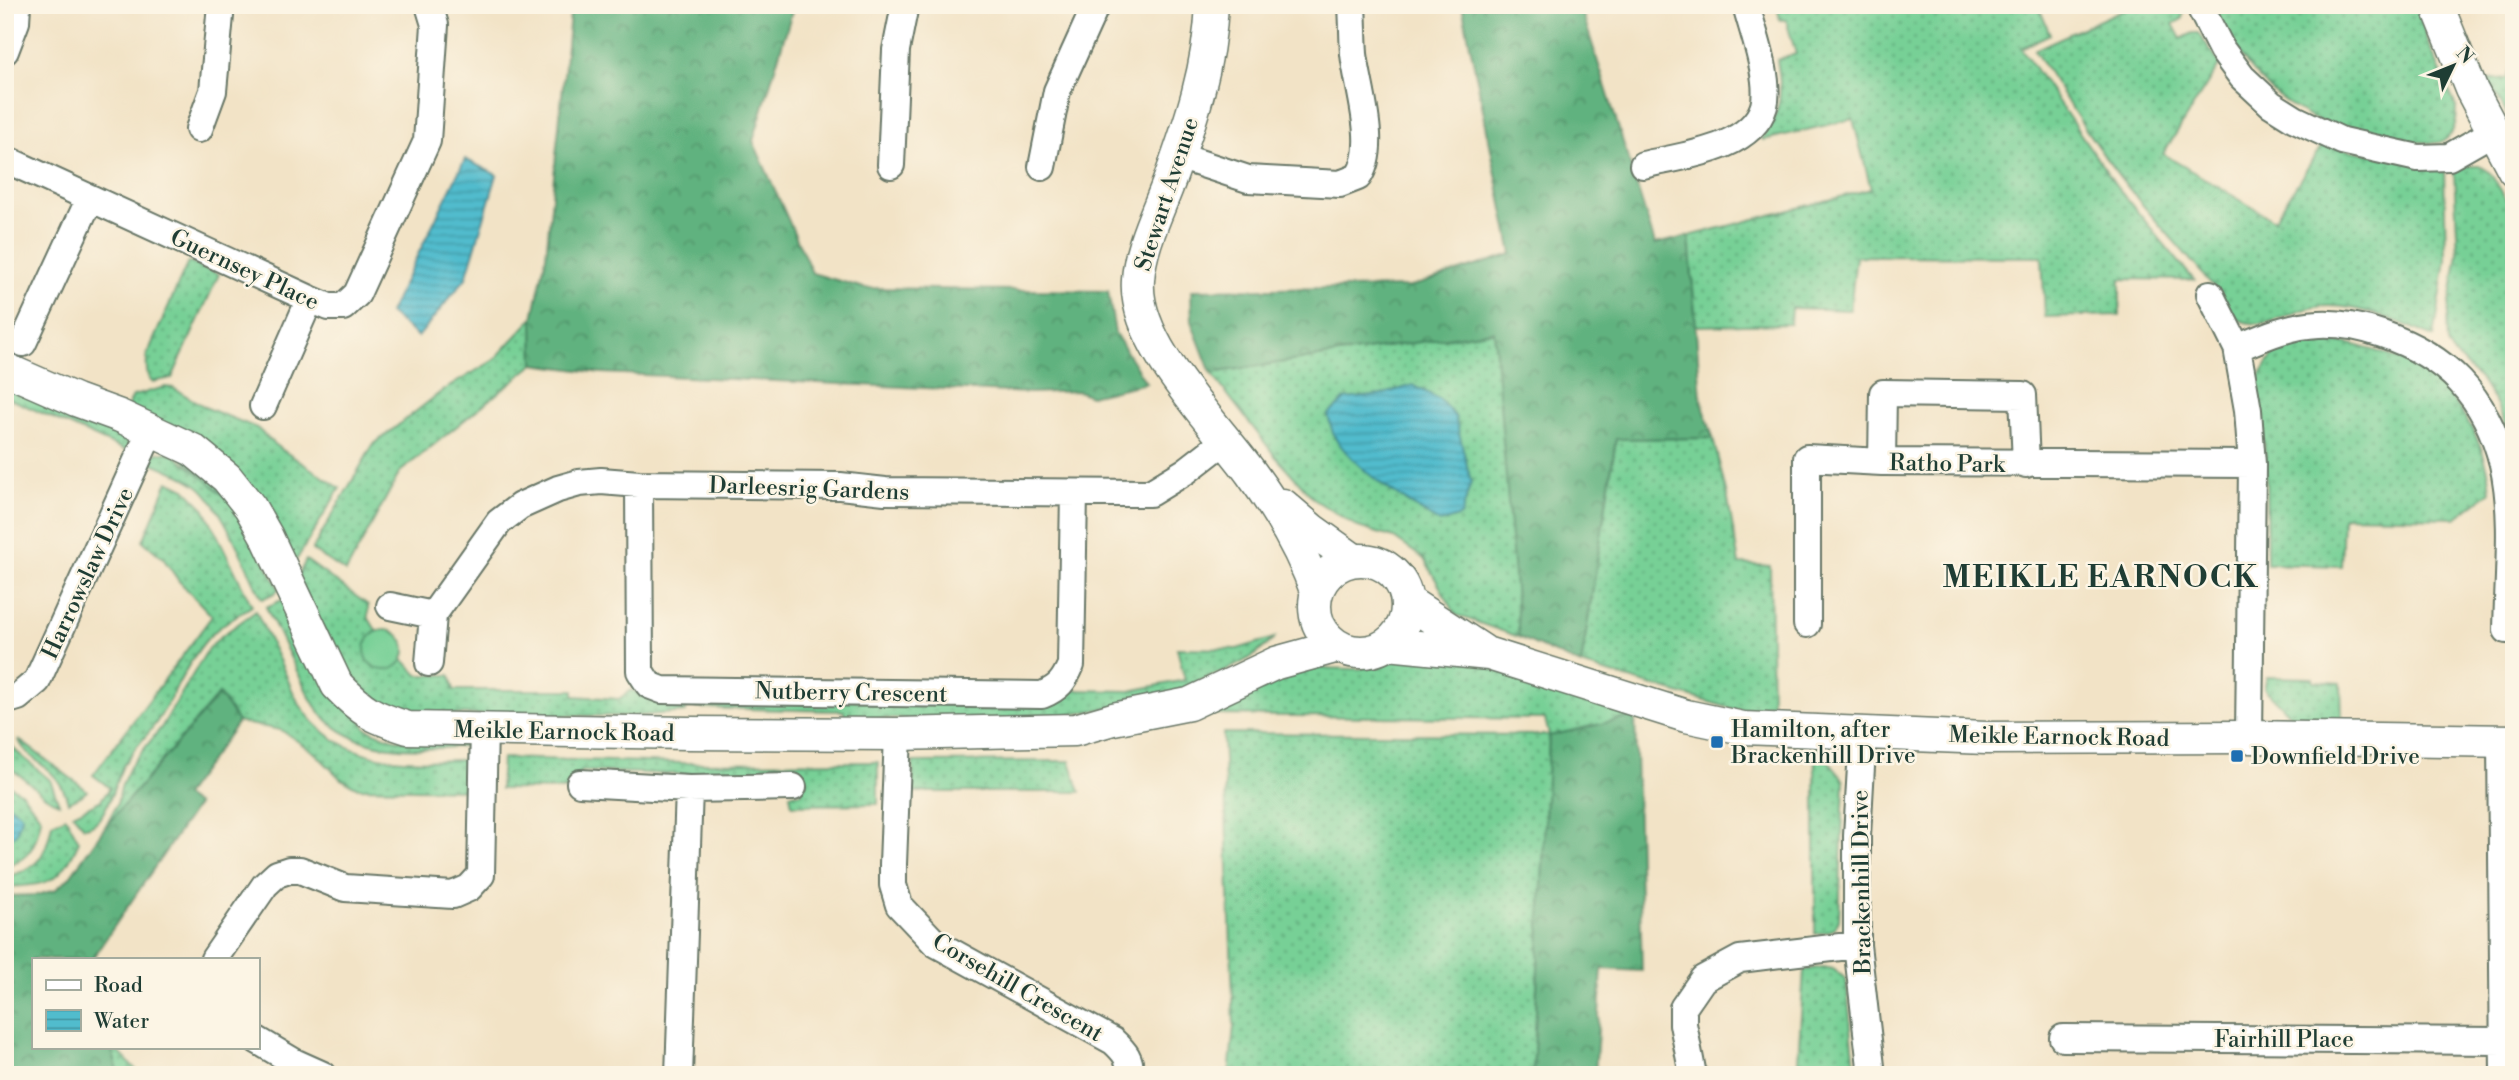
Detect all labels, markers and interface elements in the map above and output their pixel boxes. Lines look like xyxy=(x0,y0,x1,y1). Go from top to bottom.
north arrow xyxy=(2418,32,2488,102)
text: N xyxy=(2451,41,2479,69)
street label: Stewart Avenue xyxy=(1129,114,1205,275)
street label: Guernsey Place xyxy=(166,223,323,317)
street label: Ratho Park xyxy=(1889,449,2006,479)
street label: Darleesrig Gardens xyxy=(708,472,910,506)
street label: Harrowslaw Drive xyxy=(36,483,140,664)
district label: MEIKLE EARNOCK xyxy=(1942,559,2260,597)
street label: Nutberry Crescent xyxy=(755,677,947,709)
street label: Meikle Earnock Road xyxy=(453,716,675,748)
place label: Hamilton, after Brackenhill Drive xyxy=(1730,716,1916,770)
street label: Meikle Earnock Road xyxy=(1948,721,2170,753)
marker: Hamilton, after Brackenhill Drive xyxy=(1709,734,1725,750)
place label: Downfield Drive xyxy=(2251,743,2420,771)
marker: Downfield Drive xyxy=(2229,748,2245,764)
street label: Brackenhill Drive xyxy=(1846,789,1878,976)
street label: Corsehill Crescent xyxy=(927,928,1108,1048)
legend xyxy=(32,958,259,1048)
text: Road xyxy=(94,973,143,999)
text: Water xyxy=(93,1009,149,1035)
street label: Fairhill Place xyxy=(2214,1026,2354,1054)

